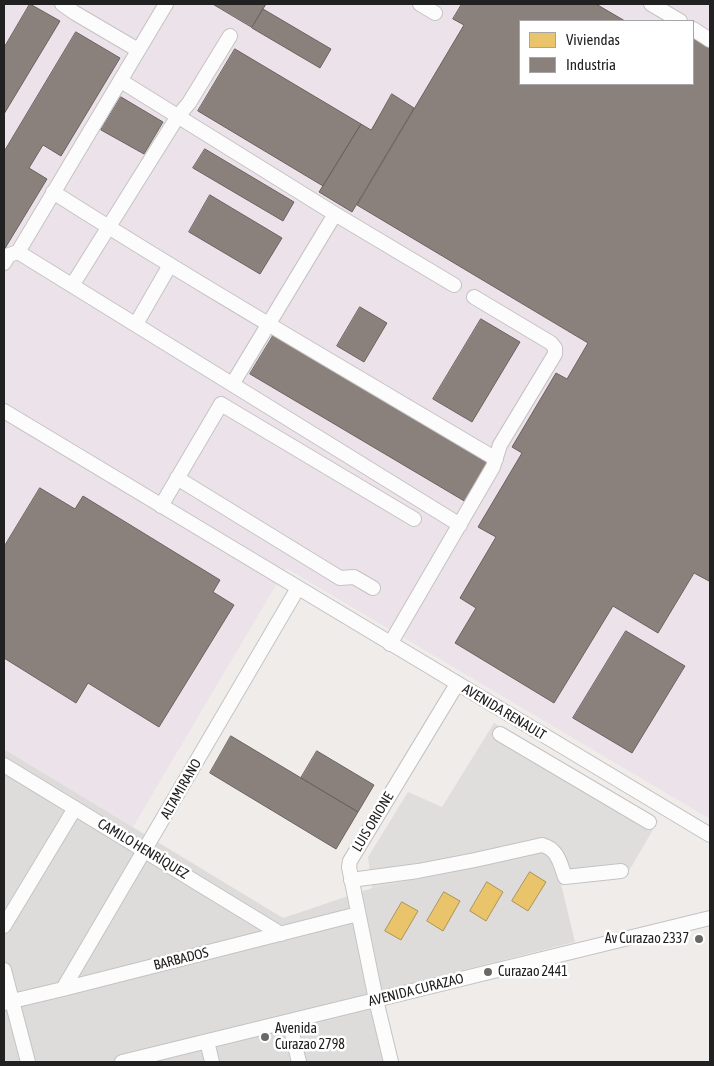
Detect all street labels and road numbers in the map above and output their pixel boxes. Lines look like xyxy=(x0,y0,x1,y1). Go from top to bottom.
street label: AVENIDA RENAULT xyxy=(459,680,549,744)
street label: ALTAMIRANO xyxy=(157,756,205,822)
street label: LUIS ORIONE xyxy=(349,789,397,855)
street label: CAMILO HENRÍQUEZ xyxy=(95,815,191,883)
street label: BARBADOS xyxy=(152,944,210,974)
street label: AVENIDA CURAZAO xyxy=(367,970,465,1010)

